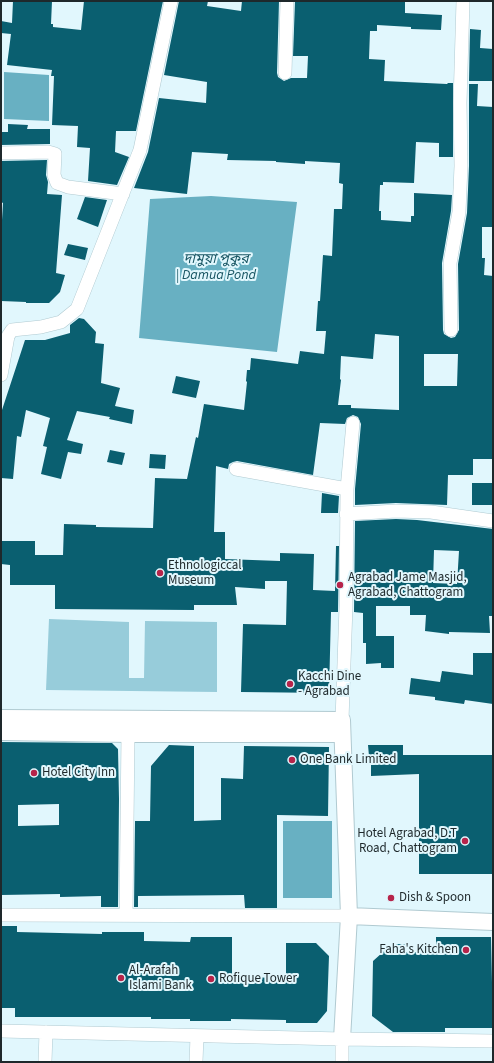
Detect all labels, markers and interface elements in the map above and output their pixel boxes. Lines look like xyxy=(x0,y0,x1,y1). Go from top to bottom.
water label: দামুয়া পুকুর | Damua Pond xyxy=(176,252,256,284)
place label: Ethnologiccal Museum xyxy=(168,558,242,589)
marker: Ethnologiccal Museum xyxy=(155,568,165,578)
place label: Agrabad Jame Masjid, Agrabad, Chattogram xyxy=(348,570,467,601)
marker: Agrabad Jame Masjid, Agrabad, Chattogram xyxy=(335,580,345,590)
place label: Kacchi Dine - Agrabad xyxy=(298,669,361,700)
marker: Kacchi Dine - Agrabad xyxy=(285,679,295,689)
place label: One Bank Limited xyxy=(300,752,397,768)
marker: One Bank Limited xyxy=(287,755,297,765)
place label: Hotel City Inn xyxy=(42,765,115,781)
marker: Hotel City Inn xyxy=(29,768,39,778)
place label: Hotel Agrabad, D.T Road, Chattogram xyxy=(357,826,457,857)
marker: Hotel Agrabad, D.T Road, Chattogram xyxy=(460,836,470,846)
place label: Dish & Spoon xyxy=(399,890,471,906)
marker: Dish & Spoon xyxy=(386,893,396,903)
place label: Faha's Kitchen xyxy=(379,942,458,958)
marker: Faha's Kitchen xyxy=(461,945,471,955)
place label: Al-Arafah Islami Bank xyxy=(129,963,192,994)
place label: Rofique Tower xyxy=(219,971,297,987)
marker: Al-Arafah Islami Bank xyxy=(116,973,126,983)
marker: Rofique Tower xyxy=(206,974,216,984)

